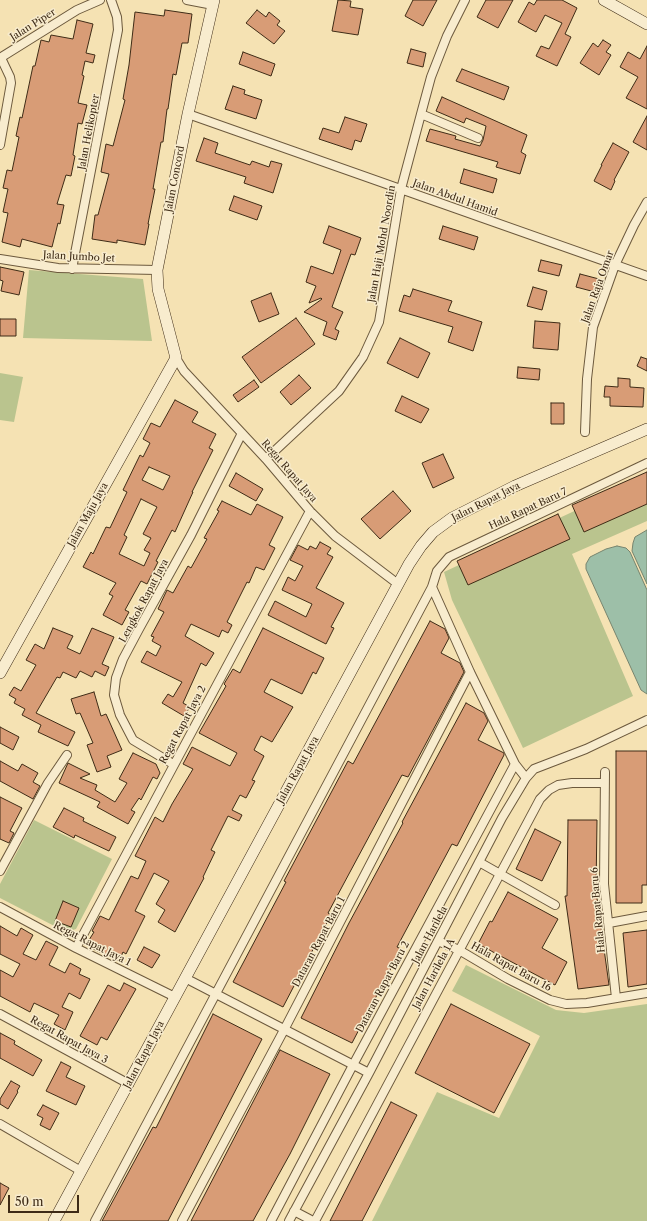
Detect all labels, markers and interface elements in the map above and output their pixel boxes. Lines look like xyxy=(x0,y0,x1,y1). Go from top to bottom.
street label: Jalan Piper xyxy=(8,6,58,44)
street label: Jalan Helikopter xyxy=(76,93,102,171)
street label: Jalan Concord xyxy=(163,145,187,213)
street label: Jalan Abdul Hamid xyxy=(411,177,499,219)
street label: Jalan Haji Mohd Noordin xyxy=(366,184,398,304)
street label: Jalan Jumbo Jet xyxy=(43,249,115,265)
street label: Jalan Raja Omar xyxy=(579,249,617,325)
street label: Regat Rapat Jaya xyxy=(259,437,319,505)
street label: Jalan Rapat Jaya xyxy=(450,480,522,524)
street label: Jalan Maju Jaya xyxy=(65,481,111,549)
street label: Hala Rapat Baru 7 xyxy=(487,486,569,532)
street label: Lengkok Rapat Jaya xyxy=(117,557,171,645)
street label: Regat Rapat Jaya 2 xyxy=(157,684,209,766)
street label: Jalan Rapat Jaya xyxy=(275,734,321,806)
street label: Hala Rapat Baru 6 xyxy=(588,867,608,953)
street label: Dataran Rapat Baru 1 xyxy=(290,895,348,989)
street label: Jalan Harilela xyxy=(410,904,450,966)
street label: Regat Rapat Jaya 1 xyxy=(51,919,133,969)
street label: Jalan Harilela 1A xyxy=(410,937,458,1011)
street label: Dataran Rapat Baru 2 xyxy=(354,939,412,1035)
street label: Hala Rapat Baru 16 xyxy=(469,940,553,994)
street label: Regat Rapat Jaya 3 xyxy=(28,1014,110,1066)
street label: Jalan Rapat Jaya xyxy=(121,1019,167,1091)
scale bar xyxy=(10,1187,81,1213)
text: 50 m xyxy=(15,1194,44,1209)

